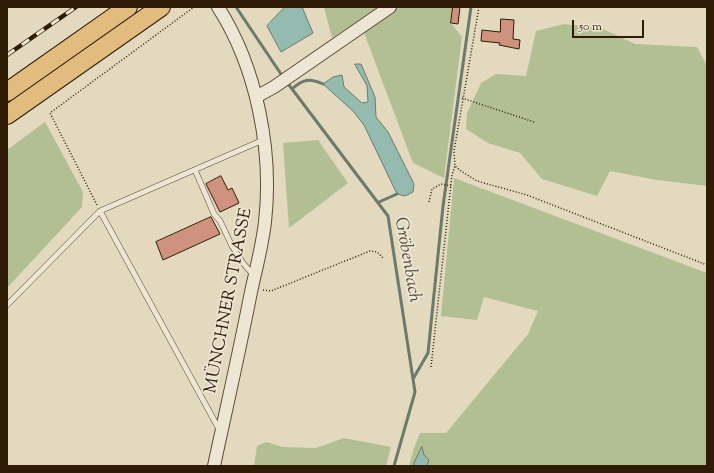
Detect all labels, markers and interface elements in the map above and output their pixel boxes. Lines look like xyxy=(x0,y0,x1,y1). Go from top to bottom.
scale bar xyxy=(574,12,646,38)
text: 50 m xyxy=(579,18,602,36)
street label: MÜNCHNER STRASSE xyxy=(202,207,258,395)
water label: Gröbenbach xyxy=(388,216,424,304)

